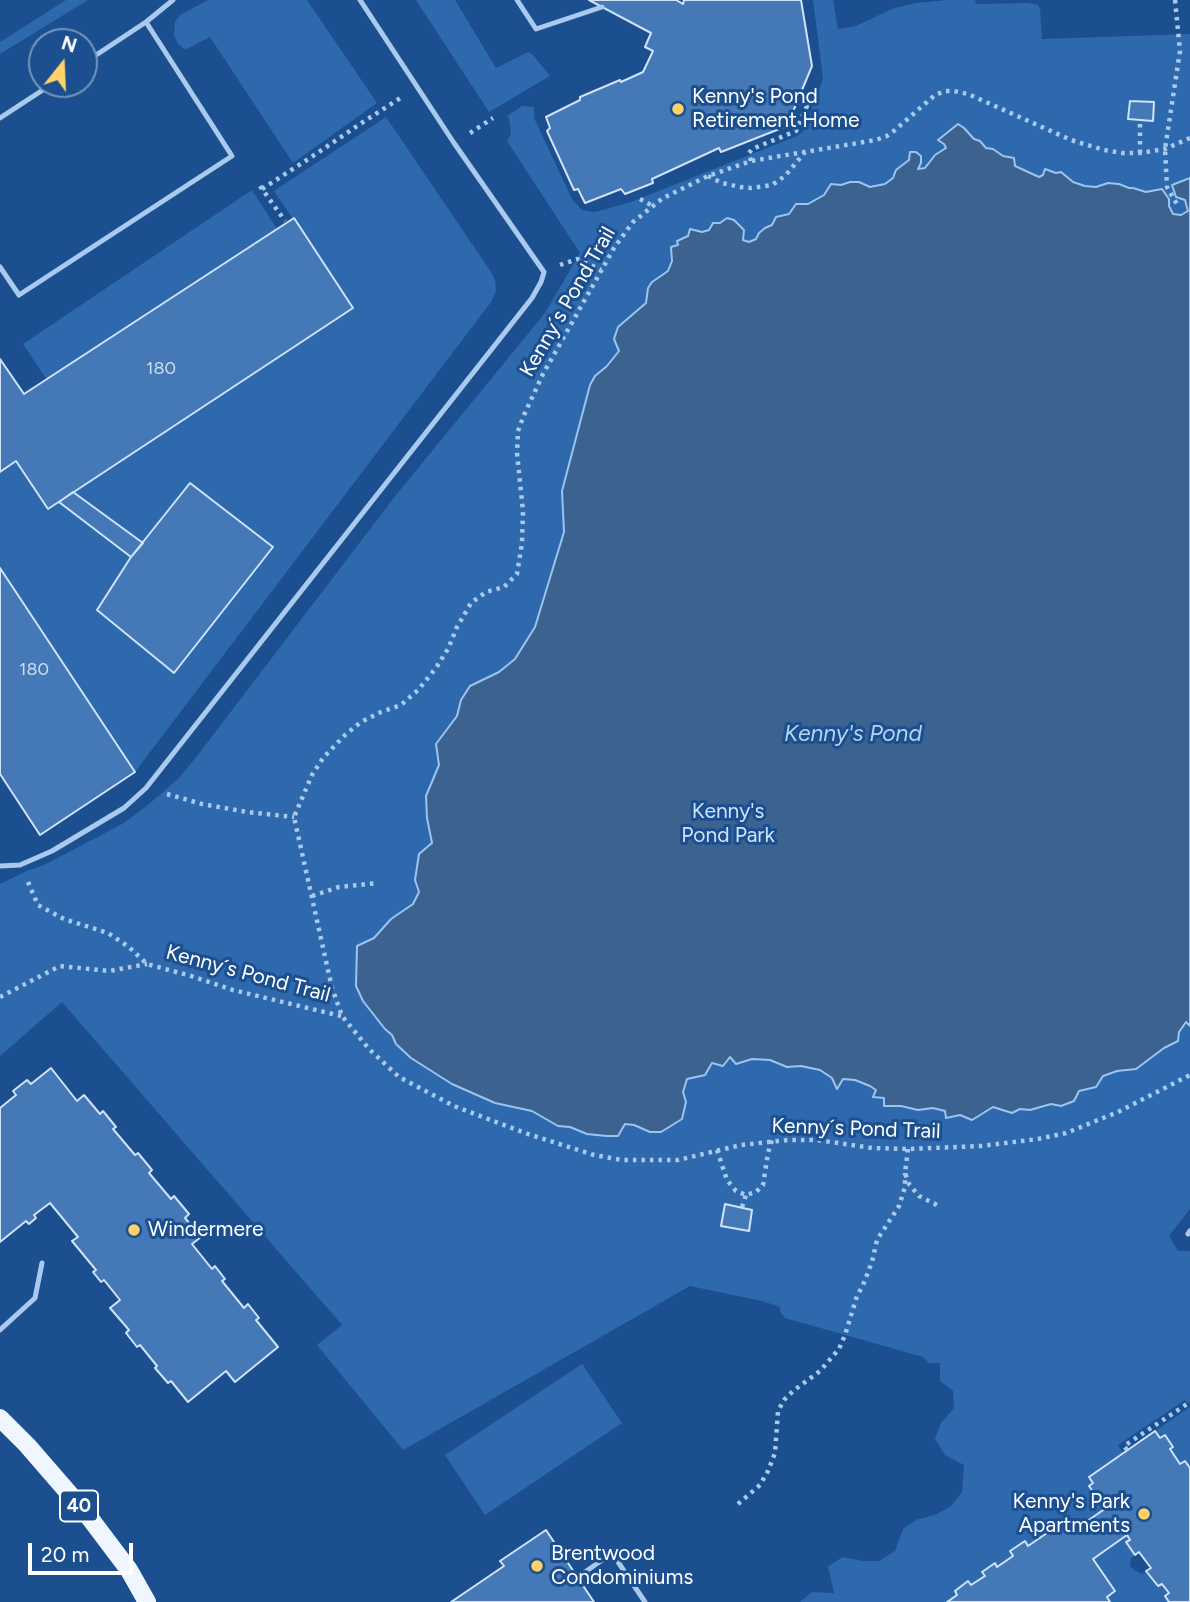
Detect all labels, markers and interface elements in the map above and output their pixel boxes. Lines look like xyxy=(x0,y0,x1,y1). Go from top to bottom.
north arrow xyxy=(28,28,98,98)
text: N xyxy=(58,31,80,58)
place label: Kenny's Pond Retirement Home xyxy=(692,84,859,134)
marker: Kenny's Pond Retirement Home xyxy=(670,101,686,117)
street label: Kenny´s Pond Trail xyxy=(515,222,621,382)
house number: 180 xyxy=(146,358,176,380)
house number: 180 xyxy=(19,659,49,681)
water label: Kenny's Pond xyxy=(784,720,922,748)
park label: Kenny's Pond Park xyxy=(681,799,775,849)
street label: Kenny´s Pond Trail xyxy=(163,940,333,1008)
street label: Kenny´s Pond Trail xyxy=(771,1113,941,1145)
place label: Windermere xyxy=(148,1217,264,1243)
marker: Windermere xyxy=(126,1222,142,1238)
place label: Kenny's Park Apartments xyxy=(1012,1489,1130,1539)
road number: 40 xyxy=(60,1490,98,1522)
marker: Kenny's Park Apartments xyxy=(1136,1506,1152,1522)
scale bar xyxy=(32,1528,136,1572)
place label: Brentwood Condominiums xyxy=(551,1541,693,1591)
text: 20 m xyxy=(41,1542,89,1567)
marker: Brentwood Condominiums xyxy=(529,1558,545,1574)

